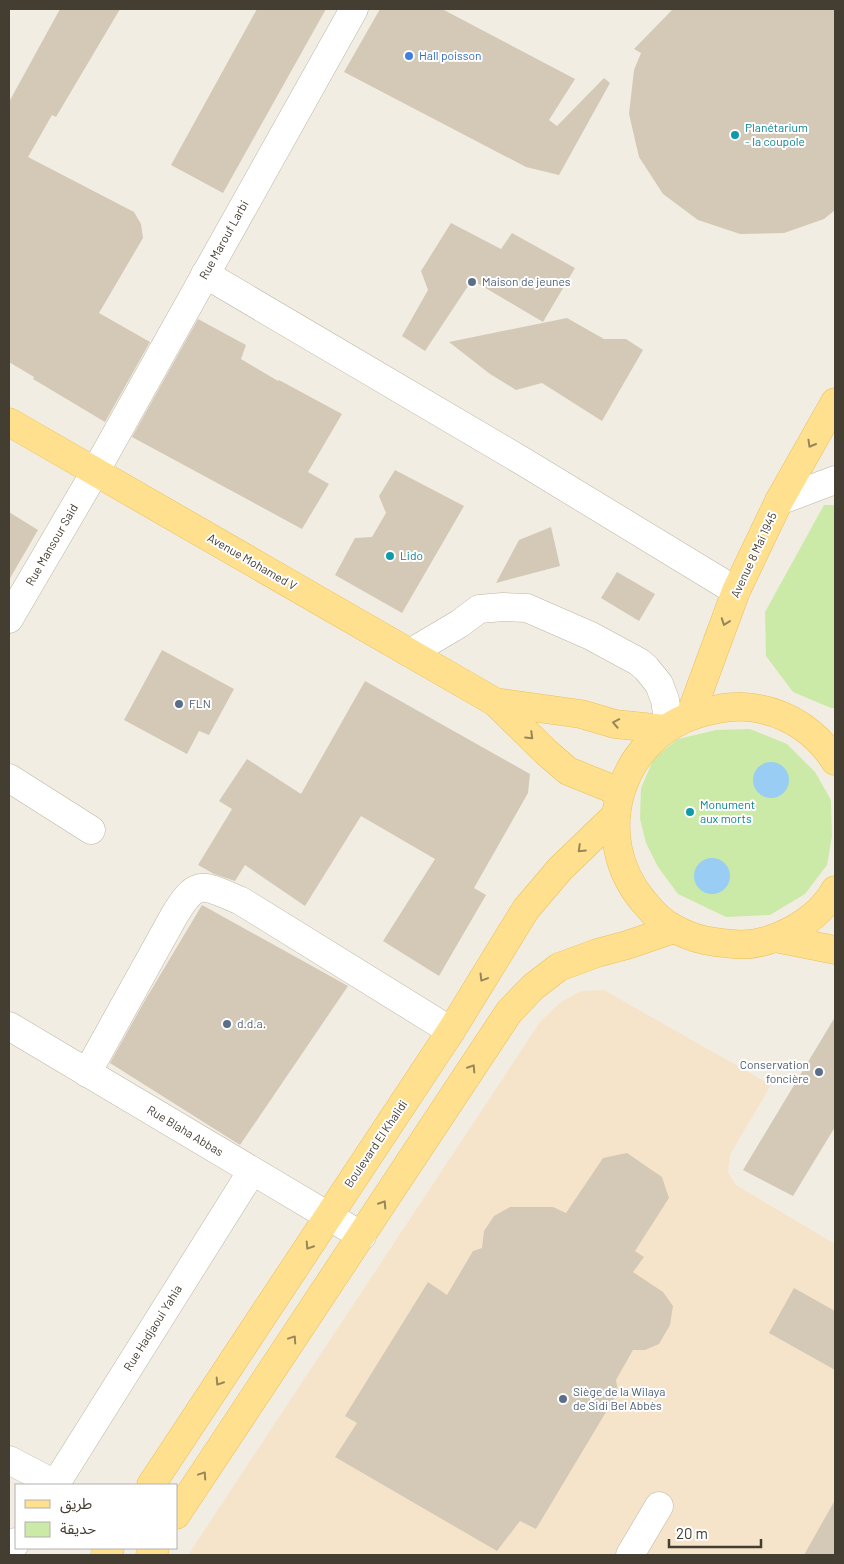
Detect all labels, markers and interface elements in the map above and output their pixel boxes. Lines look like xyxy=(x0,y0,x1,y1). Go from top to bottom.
place label: Hall poisson xyxy=(419,48,481,62)
marker: Hall poisson xyxy=(403,50,415,62)
place label: Planétarium - la coupole xyxy=(745,120,808,148)
marker: Planétarium - la coupole xyxy=(729,129,741,141)
street label: Rue Marouf Larbi xyxy=(196,198,251,281)
place label: Maison de jeunes xyxy=(482,274,571,288)
marker: Maison de jeunes xyxy=(466,276,478,288)
one-way arrow xyxy=(808,439,818,448)
street label: Rue Mansour Said xyxy=(22,501,80,588)
street label: Avenue 8 Mai 1945 xyxy=(727,510,779,599)
street label: Avenue Mohamed V xyxy=(205,530,300,592)
place label: Lido xyxy=(400,548,423,562)
marker: Lido xyxy=(384,550,396,562)
one-way arrow xyxy=(721,617,731,625)
place label: FLN xyxy=(189,696,211,710)
marker: FLN xyxy=(173,698,185,710)
one-way arrow xyxy=(611,719,620,729)
one-way arrow xyxy=(524,730,533,739)
place label: Monument aux morts xyxy=(700,797,755,825)
marker: Monument aux morts xyxy=(684,806,696,818)
one-way arrow xyxy=(577,843,586,852)
one-way arrow xyxy=(480,973,490,982)
place label: d.d.a. xyxy=(237,1016,266,1030)
marker: d.d.a. xyxy=(221,1018,233,1030)
place label: Conservation foncière xyxy=(740,1057,809,1085)
one-way arrow xyxy=(466,1064,475,1074)
marker: Conservation foncière xyxy=(813,1066,825,1078)
street label: Boulevard El Khalidi xyxy=(341,1097,410,1190)
street label: Rue Blaha Abbas xyxy=(145,1102,226,1158)
one-way arrow xyxy=(377,1200,386,1209)
one-way arrow xyxy=(305,1241,315,1250)
street label: Rue Hadjaoui Yahia xyxy=(120,1282,184,1373)
one-way arrow xyxy=(287,1335,296,1345)
one-way arrow xyxy=(216,1376,225,1386)
place label: Siège de la Wilaya de Sidi Bel Abbès xyxy=(573,1384,665,1412)
marker: Siège de la Wilaya de Sidi Bel Abbès xyxy=(557,1393,569,1405)
one-way arrow xyxy=(197,1471,206,1480)
legend xyxy=(15,1484,178,1549)
text: طريق xyxy=(60,1494,92,1514)
scale bar xyxy=(669,1516,762,1548)
text: حديقة xyxy=(60,1519,96,1537)
text: 20 m xyxy=(676,1524,708,1542)

